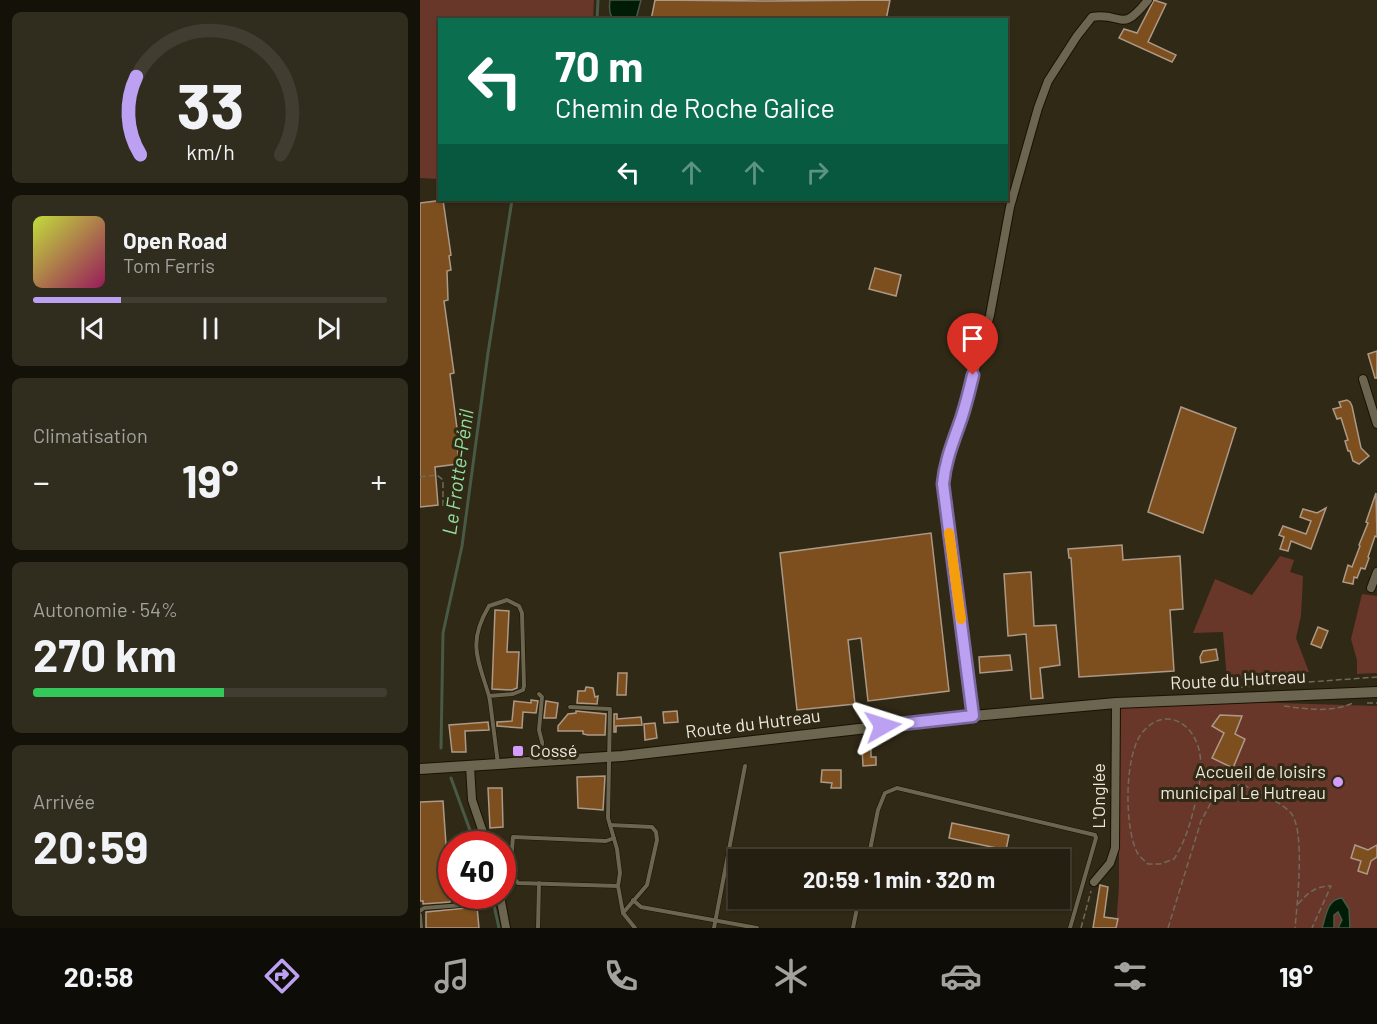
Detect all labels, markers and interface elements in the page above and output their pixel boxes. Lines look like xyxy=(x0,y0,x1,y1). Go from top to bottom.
text: 70 m xyxy=(555,40,643,90)
icon: left xyxy=(456,42,534,120)
text: 33 xyxy=(176,67,244,141)
text: Chemin de Roche Galice xyxy=(555,91,835,123)
text: km/h xyxy=(186,139,234,164)
icon: left xyxy=(612,156,645,189)
icon: ahead xyxy=(675,156,708,189)
icon: ahead xyxy=(738,156,771,189)
icon: right xyxy=(801,156,834,189)
text: Open Road xyxy=(123,227,227,253)
text: Tom Ferris xyxy=(123,253,215,277)
icon: previous xyxy=(76,312,109,345)
icon: pause xyxy=(194,312,227,345)
icon: next xyxy=(312,312,345,345)
pin xyxy=(947,313,998,375)
icon: arrive xyxy=(956,322,989,355)
water label: Le Frotte-Pénil xyxy=(436,407,478,536)
text: Climatisation xyxy=(33,423,148,447)
text: 19° xyxy=(182,453,238,507)
text: − xyxy=(33,461,50,501)
text: + xyxy=(371,461,387,501)
text: Autonomie · 54% xyxy=(33,597,178,621)
text: 270 km xyxy=(33,627,177,681)
street label: Route du Hutreau xyxy=(1170,664,1306,694)
position arrow xyxy=(851,694,915,758)
street label: Route du Hutreau xyxy=(684,704,822,742)
place label: Cossé xyxy=(530,739,577,761)
marker: Cossé xyxy=(511,744,525,758)
place label: Accueil de loisirs municipal Le Hutreau xyxy=(1160,760,1326,803)
street label: L'Onglée xyxy=(1087,763,1109,829)
marker: Accueil de loisirs municipal Le Hutreau xyxy=(1331,775,1345,789)
text: Arrivée xyxy=(33,789,95,813)
text: 20:59 xyxy=(33,819,148,873)
speed limit sign: 40 xyxy=(438,831,516,909)
text: 20:59 · 1 min · 320 m xyxy=(803,866,995,892)
icon: directions xyxy=(261,955,303,997)
icon: music xyxy=(431,955,473,997)
icon: phone xyxy=(600,955,642,997)
icon: climate xyxy=(770,955,812,997)
icon: car xyxy=(940,955,982,997)
icon: filters xyxy=(1109,955,1151,997)
text: 20:58 xyxy=(64,960,133,992)
text: 19° xyxy=(1279,960,1313,992)

